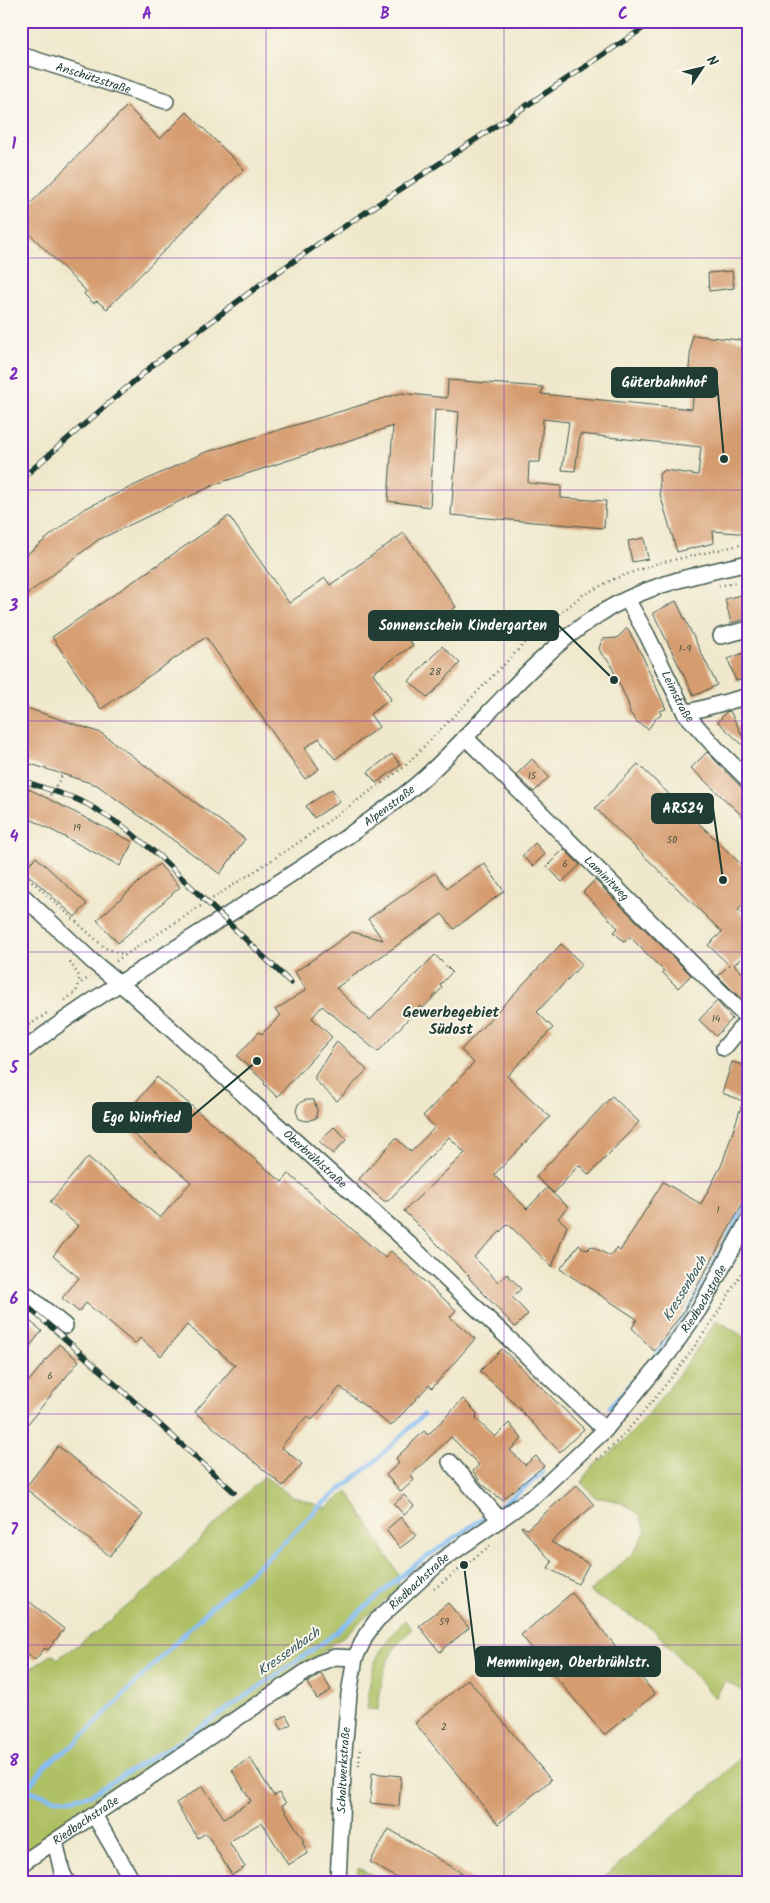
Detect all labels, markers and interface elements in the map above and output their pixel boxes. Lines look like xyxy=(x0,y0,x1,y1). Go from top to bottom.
text: A xyxy=(142,2,152,27)
text: B xyxy=(380,2,390,27)
text: C xyxy=(618,2,628,27)
north arrow xyxy=(678,42,728,92)
text: N xyxy=(700,51,723,71)
street label: Anschützstraße xyxy=(53,57,134,99)
text: 1 xyxy=(12,132,17,157)
text: 2 xyxy=(9,363,19,388)
callout: Güterbahnhof xyxy=(612,368,717,397)
text: Güterbahnhof xyxy=(622,372,708,394)
text: 3 xyxy=(9,594,19,619)
callout: Sonnenschein Kindergarten xyxy=(369,611,558,640)
text: Sonnenschein Kindergarten xyxy=(379,615,547,637)
house number: 1-9 xyxy=(679,641,691,657)
house number: 28 xyxy=(429,664,442,680)
street label: Leimstraße xyxy=(656,667,699,727)
house number: 15 xyxy=(528,768,537,784)
street label: Alpenstraße xyxy=(360,780,420,831)
callout: ARS24 xyxy=(652,794,713,823)
text: ARS24 xyxy=(663,798,704,820)
house number: 19 xyxy=(73,820,81,836)
text: 4 xyxy=(10,825,19,850)
house number: 50 xyxy=(667,832,677,848)
street label: Laminitweg xyxy=(580,851,634,905)
house number: 6 xyxy=(562,856,568,872)
district label: Gewerbegebiet Südost xyxy=(403,1001,499,1042)
house number: 14 xyxy=(712,1011,721,1027)
text: 5 xyxy=(9,1056,20,1081)
callout: Ego Winfried xyxy=(93,1103,191,1132)
text: Ego Winfried xyxy=(103,1107,181,1129)
street label: Oberbrühlstraße xyxy=(279,1125,352,1193)
house number: 1 xyxy=(716,1202,720,1218)
water label: Kressenbach xyxy=(657,1251,714,1326)
street label: Riedbachstraße xyxy=(676,1261,732,1337)
text: 6 xyxy=(10,1287,19,1312)
house number: 6 xyxy=(47,1368,53,1384)
text: 7 xyxy=(10,1518,18,1543)
street label: Riedbachstraße xyxy=(384,1548,454,1614)
house number: 59 xyxy=(439,1614,449,1630)
water label: Kressenbach xyxy=(253,1621,326,1682)
callout: Memmingen, Oberbrühlstr. xyxy=(476,1647,660,1676)
text: Memmingen, Oberbrühlstr. xyxy=(486,1652,650,1674)
house number: 2 xyxy=(441,1719,447,1735)
street label: Schaltwerkstraße xyxy=(332,1726,356,1814)
text: 8 xyxy=(9,1749,19,1774)
street label: Riedbachstraße xyxy=(48,1791,123,1850)

